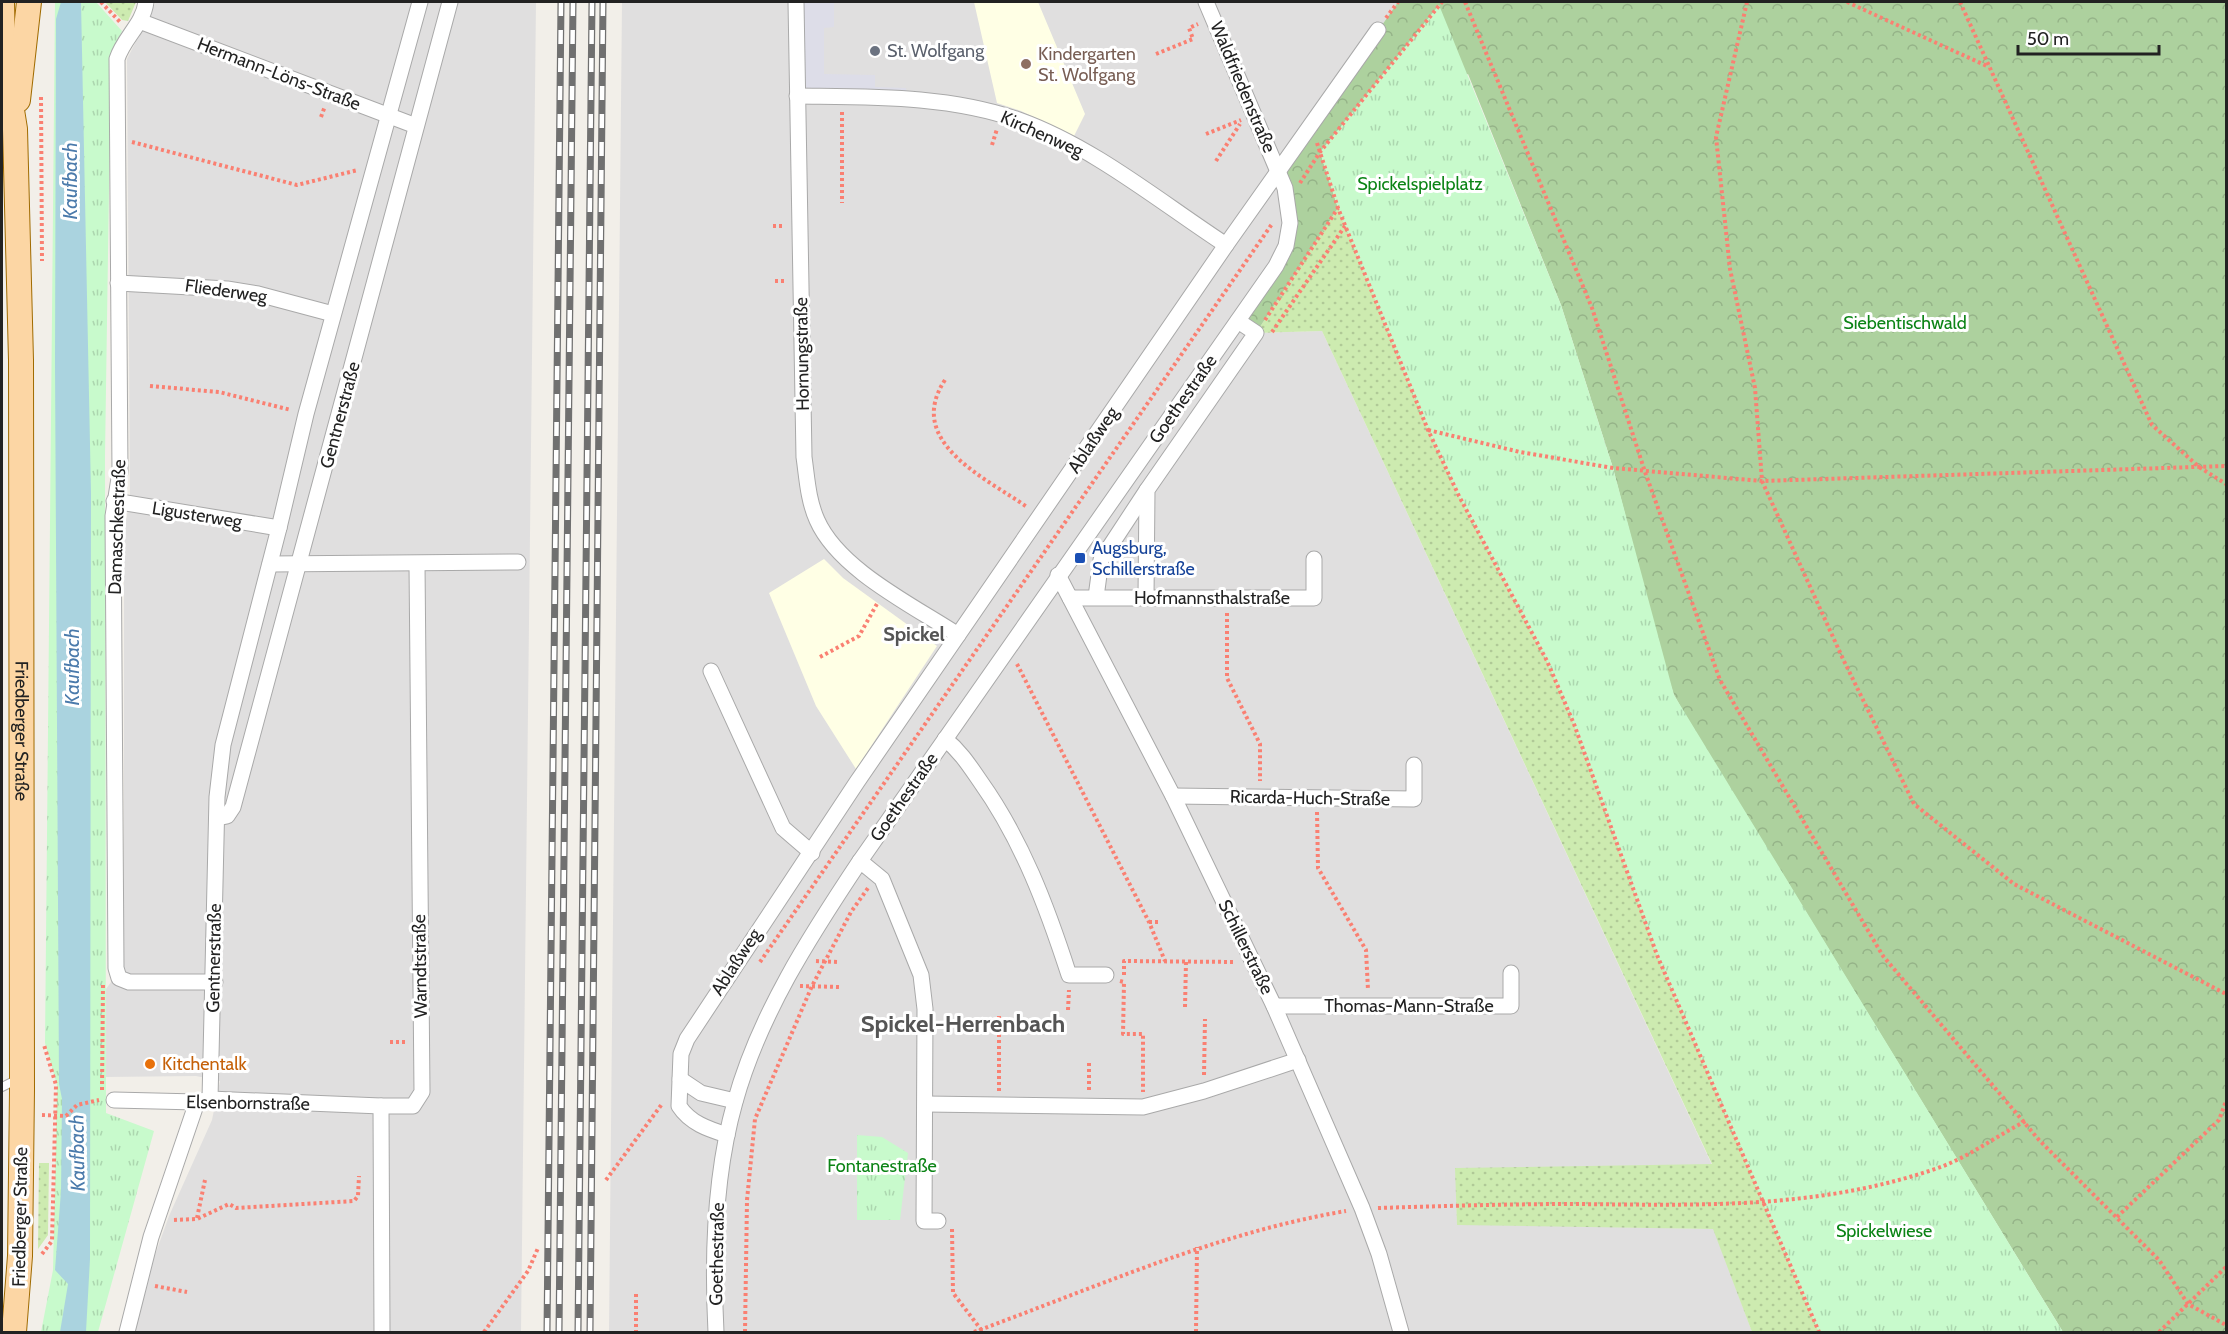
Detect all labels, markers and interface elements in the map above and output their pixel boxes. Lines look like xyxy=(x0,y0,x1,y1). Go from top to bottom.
street label: Waldfriedenstraße xyxy=(1205,18,1281,156)
scale bar xyxy=(2018,18,2159,56)
text: 50 m xyxy=(2027,28,2069,50)
street label: Hermann-Löns-Straße xyxy=(194,33,364,115)
place label: St. Wolfgang xyxy=(887,40,985,62)
place label: Kindergarten St. Wolfgang xyxy=(1038,43,1136,86)
marker: St. Wolfgang xyxy=(868,44,882,58)
marker: Kindergarten St. Wolfgang xyxy=(1019,57,1033,71)
street label: Kirchenweg xyxy=(997,106,1088,162)
water label: Kaufbach xyxy=(58,143,82,219)
park label: Spickelspielplatz xyxy=(1357,173,1483,195)
street label: Fliederweg xyxy=(184,274,270,308)
street label: Hornungstraße xyxy=(790,297,814,411)
park label: Siebentischwald xyxy=(1843,312,1967,334)
street label: Goethestraße xyxy=(1144,350,1222,448)
street label: Gentnerstraße xyxy=(315,359,365,471)
street label: Ablaßweg xyxy=(1063,402,1124,477)
street label: Damaschkestraße xyxy=(104,459,130,595)
street label: Ligusterweg xyxy=(150,497,245,533)
place label: Augsburg, Schillerstraße xyxy=(1092,537,1195,580)
marker: Augsburg, Schillerstraße xyxy=(1073,551,1087,565)
street label: Hofmannsthalstraße xyxy=(1134,587,1290,609)
district label: Spickel xyxy=(883,622,945,646)
water label: Kaufbach xyxy=(60,629,84,705)
street label: Friedberger Straße xyxy=(10,661,33,801)
street label: Goethestraße xyxy=(865,748,943,846)
street label: Ricarda-Huch-Straße xyxy=(1230,786,1390,810)
street label: Schillerstraße xyxy=(1214,896,1278,998)
street label: Gentnerstraße xyxy=(202,903,226,1013)
street label: Warndtstraße xyxy=(408,914,432,1018)
street label: Ablaßweg xyxy=(706,924,766,1000)
street label: Thomas-Mann-Straße xyxy=(1324,995,1494,1017)
district label: Spickel-Herrenbach xyxy=(861,1009,1065,1038)
place label: Kitchentalk xyxy=(162,1053,247,1075)
marker: Kitchentalk xyxy=(143,1057,157,1071)
street label: Elsenbornstraße xyxy=(186,1091,310,1115)
water label: Kaufbach xyxy=(64,1114,90,1192)
street label: Friedberger Straße xyxy=(8,1147,32,1287)
park label: Fontanestraße xyxy=(827,1155,937,1177)
street label: Goethestraße xyxy=(705,1202,729,1306)
park label: Spickelwiese xyxy=(1836,1220,1932,1242)

